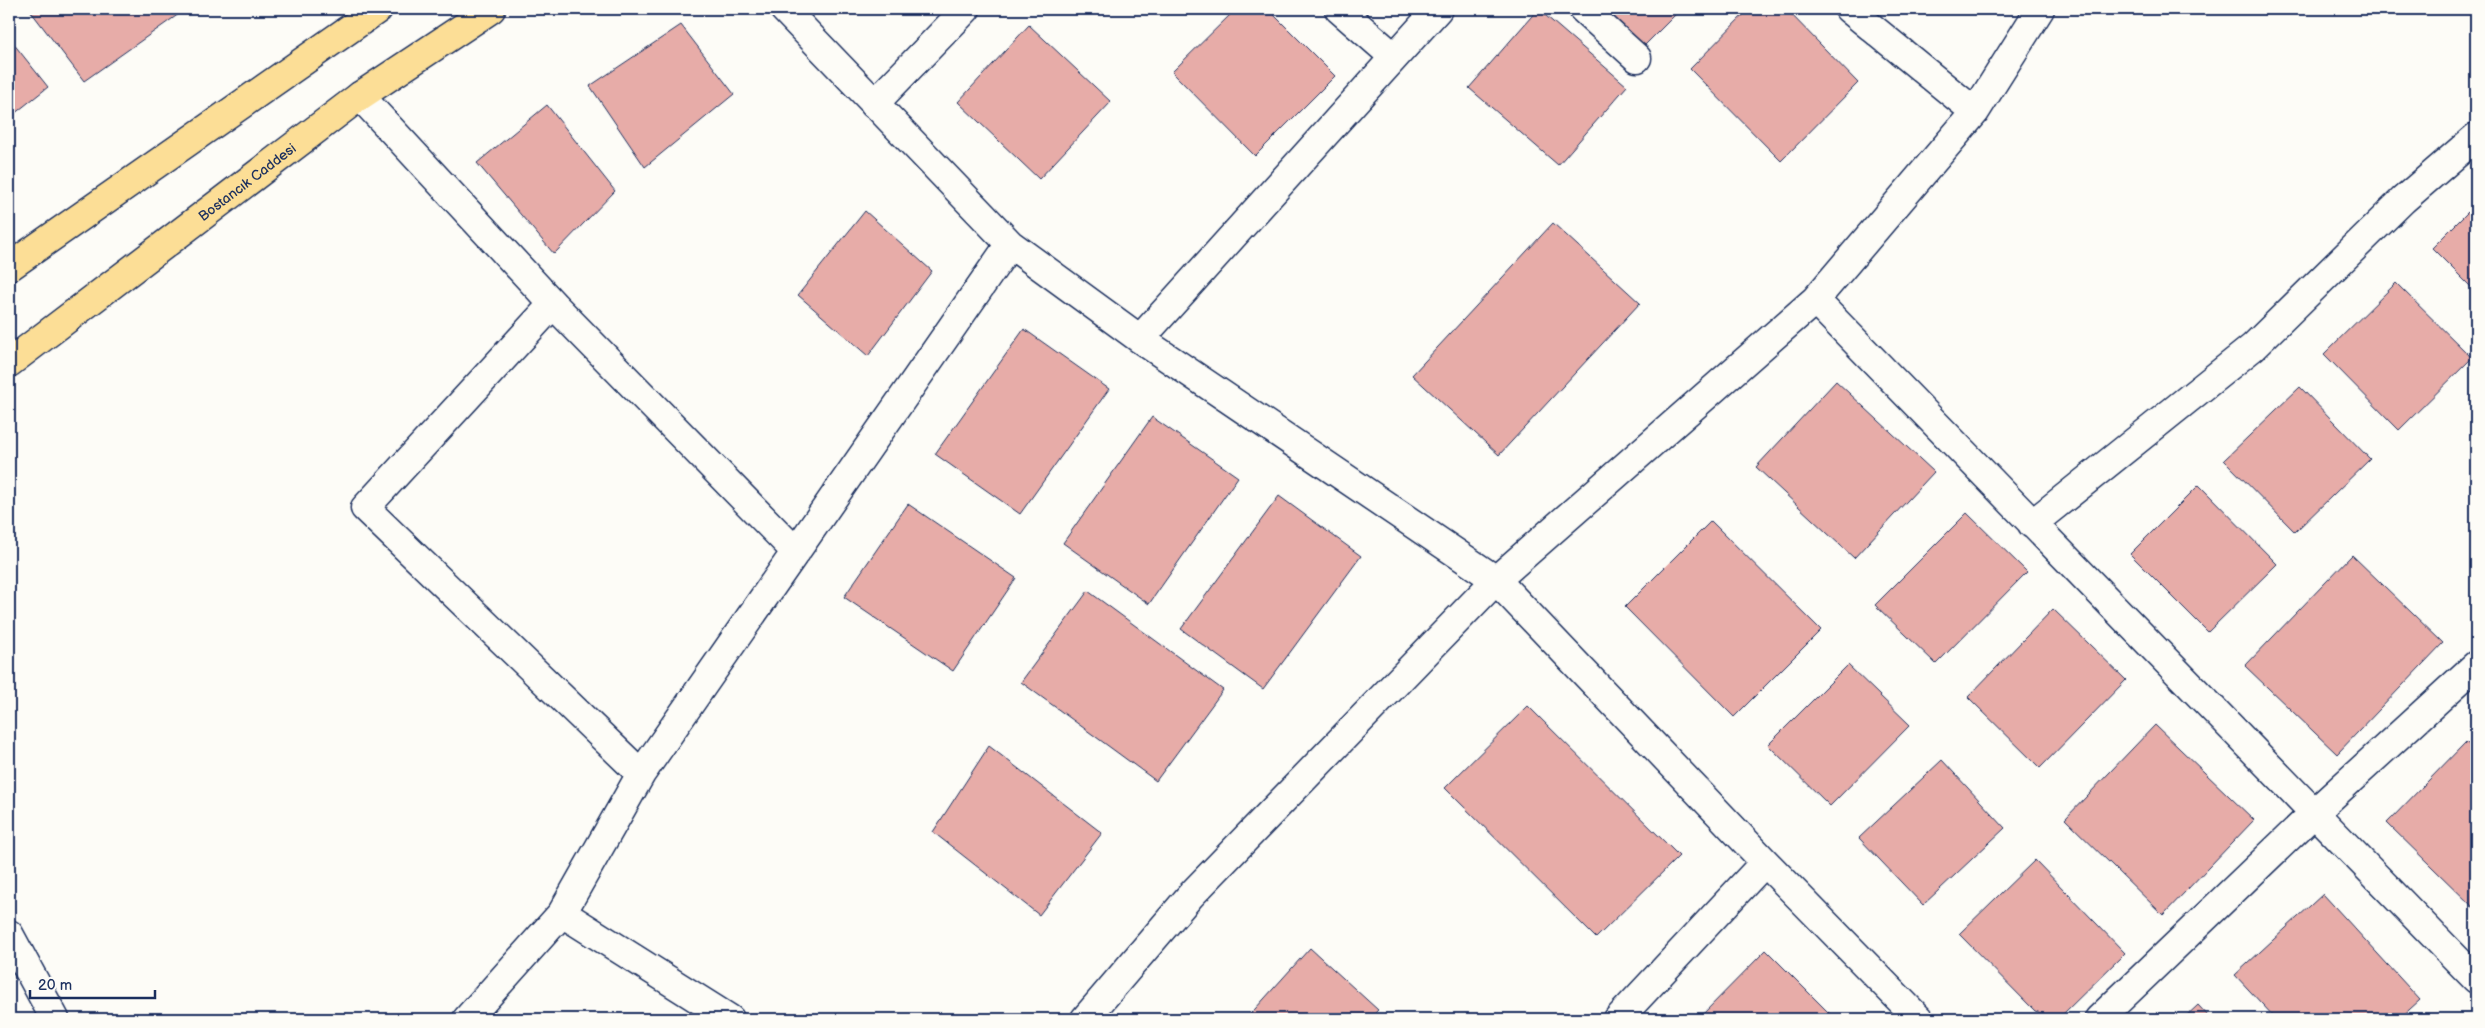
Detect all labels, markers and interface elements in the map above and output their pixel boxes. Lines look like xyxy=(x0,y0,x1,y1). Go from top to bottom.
street label: Bostancık Caddesi xyxy=(195,139,299,225)
scale bar xyxy=(30,968,155,1000)
text: 20 m xyxy=(38,976,72,995)

